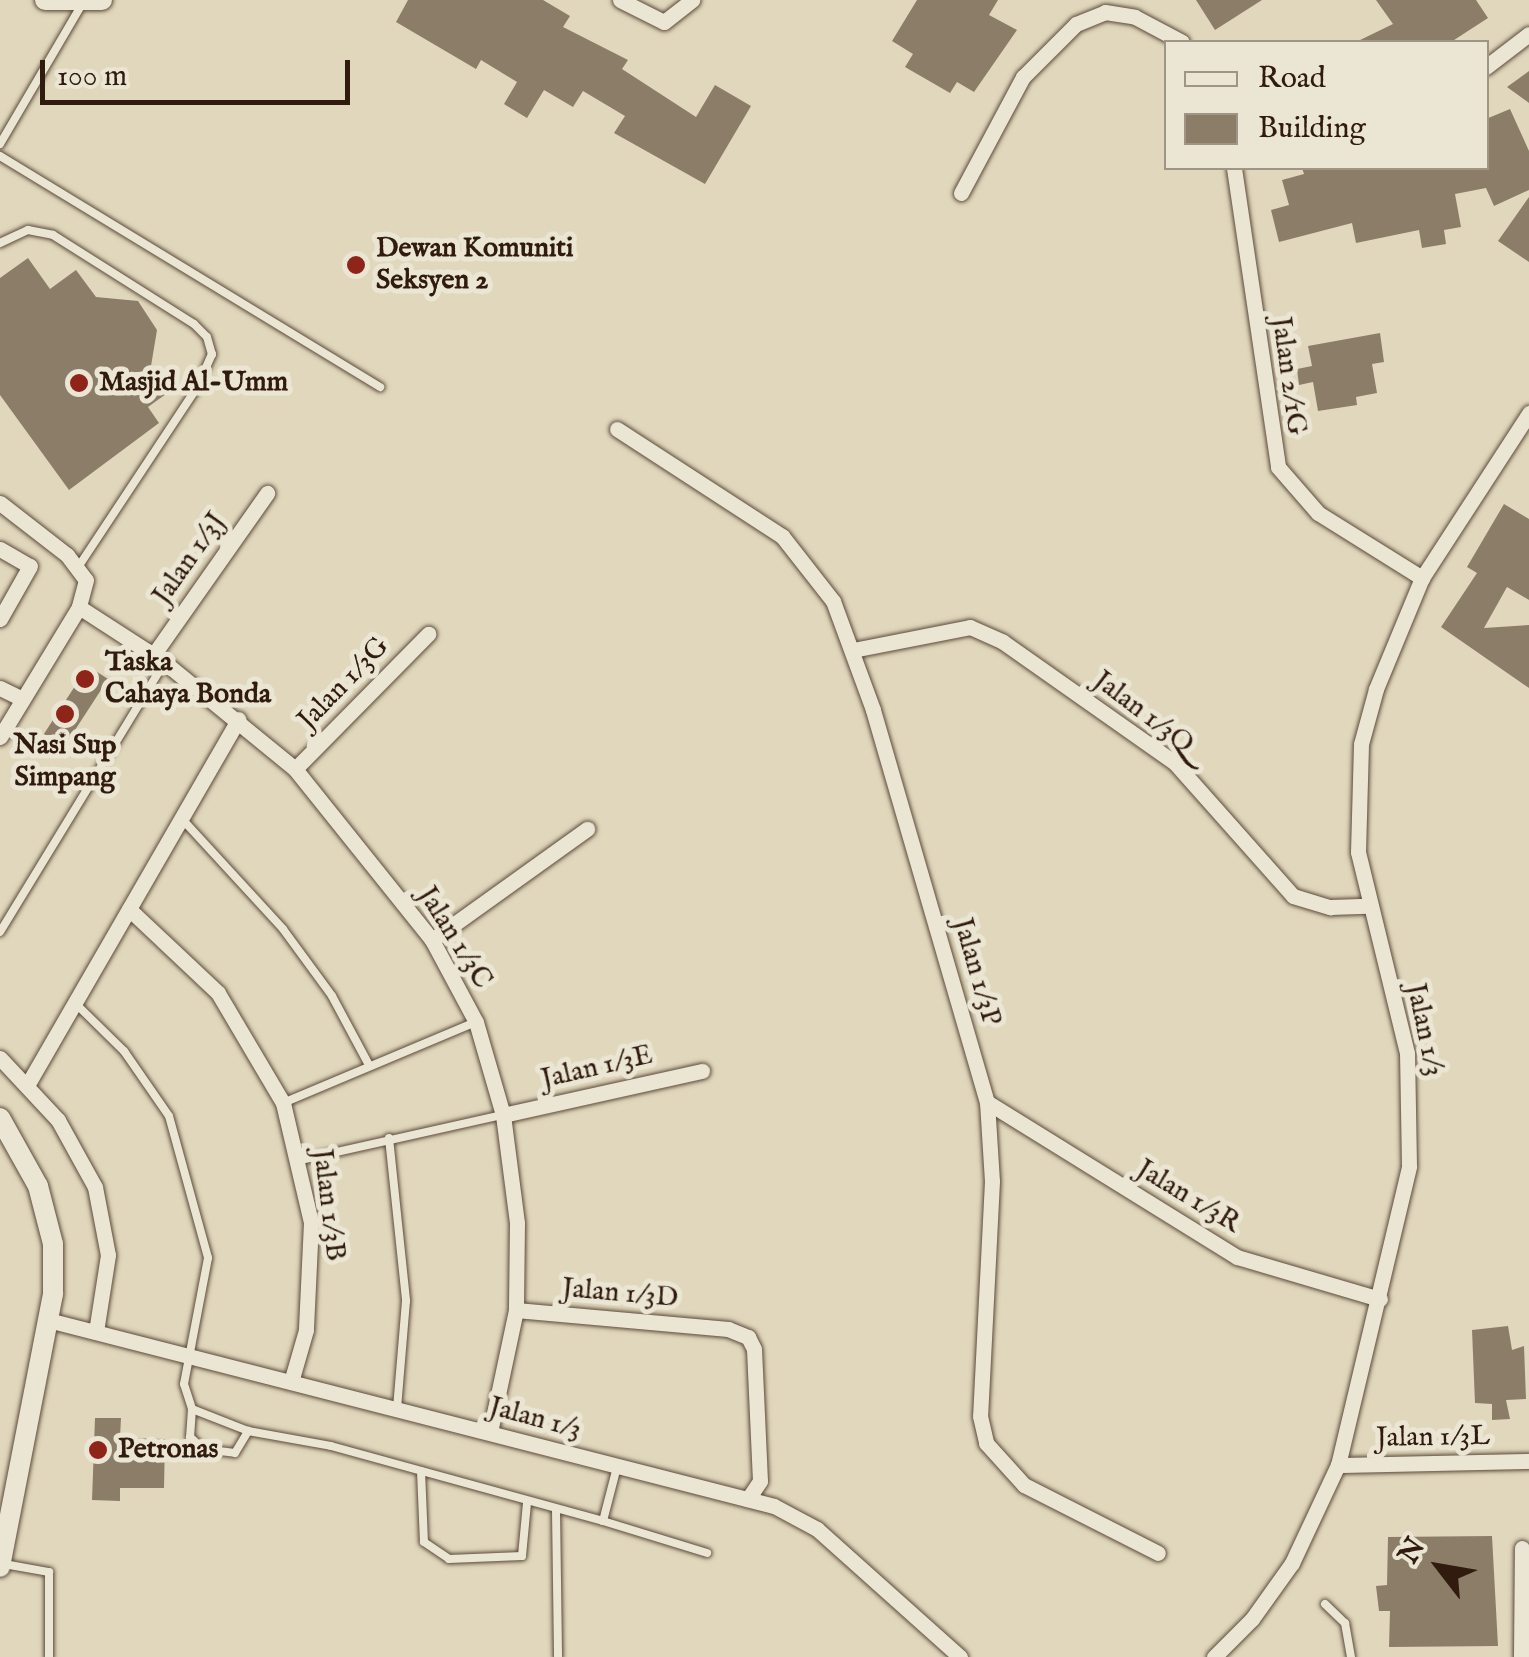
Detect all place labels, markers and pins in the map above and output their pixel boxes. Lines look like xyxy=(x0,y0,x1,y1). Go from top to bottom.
place label: Dewan Komuniti Seksyen 2 xyxy=(376,232,573,298)
marker: Dewan Komuniti Seksyen 2 xyxy=(345,254,367,276)
place label: Masjid Al-Umm xyxy=(99,366,288,400)
marker: Masjid Al-Umm xyxy=(68,372,90,394)
place label: Taska Cahaya Bonda xyxy=(105,646,271,712)
marker: Taska Cahaya Bonda xyxy=(74,668,96,690)
marker: Nasi Sup Simpang xyxy=(54,703,76,725)
place label: Nasi Sup Simpang xyxy=(13,729,117,795)
place label: Petronas xyxy=(118,1433,218,1467)
marker: Petronas xyxy=(87,1439,109,1461)

